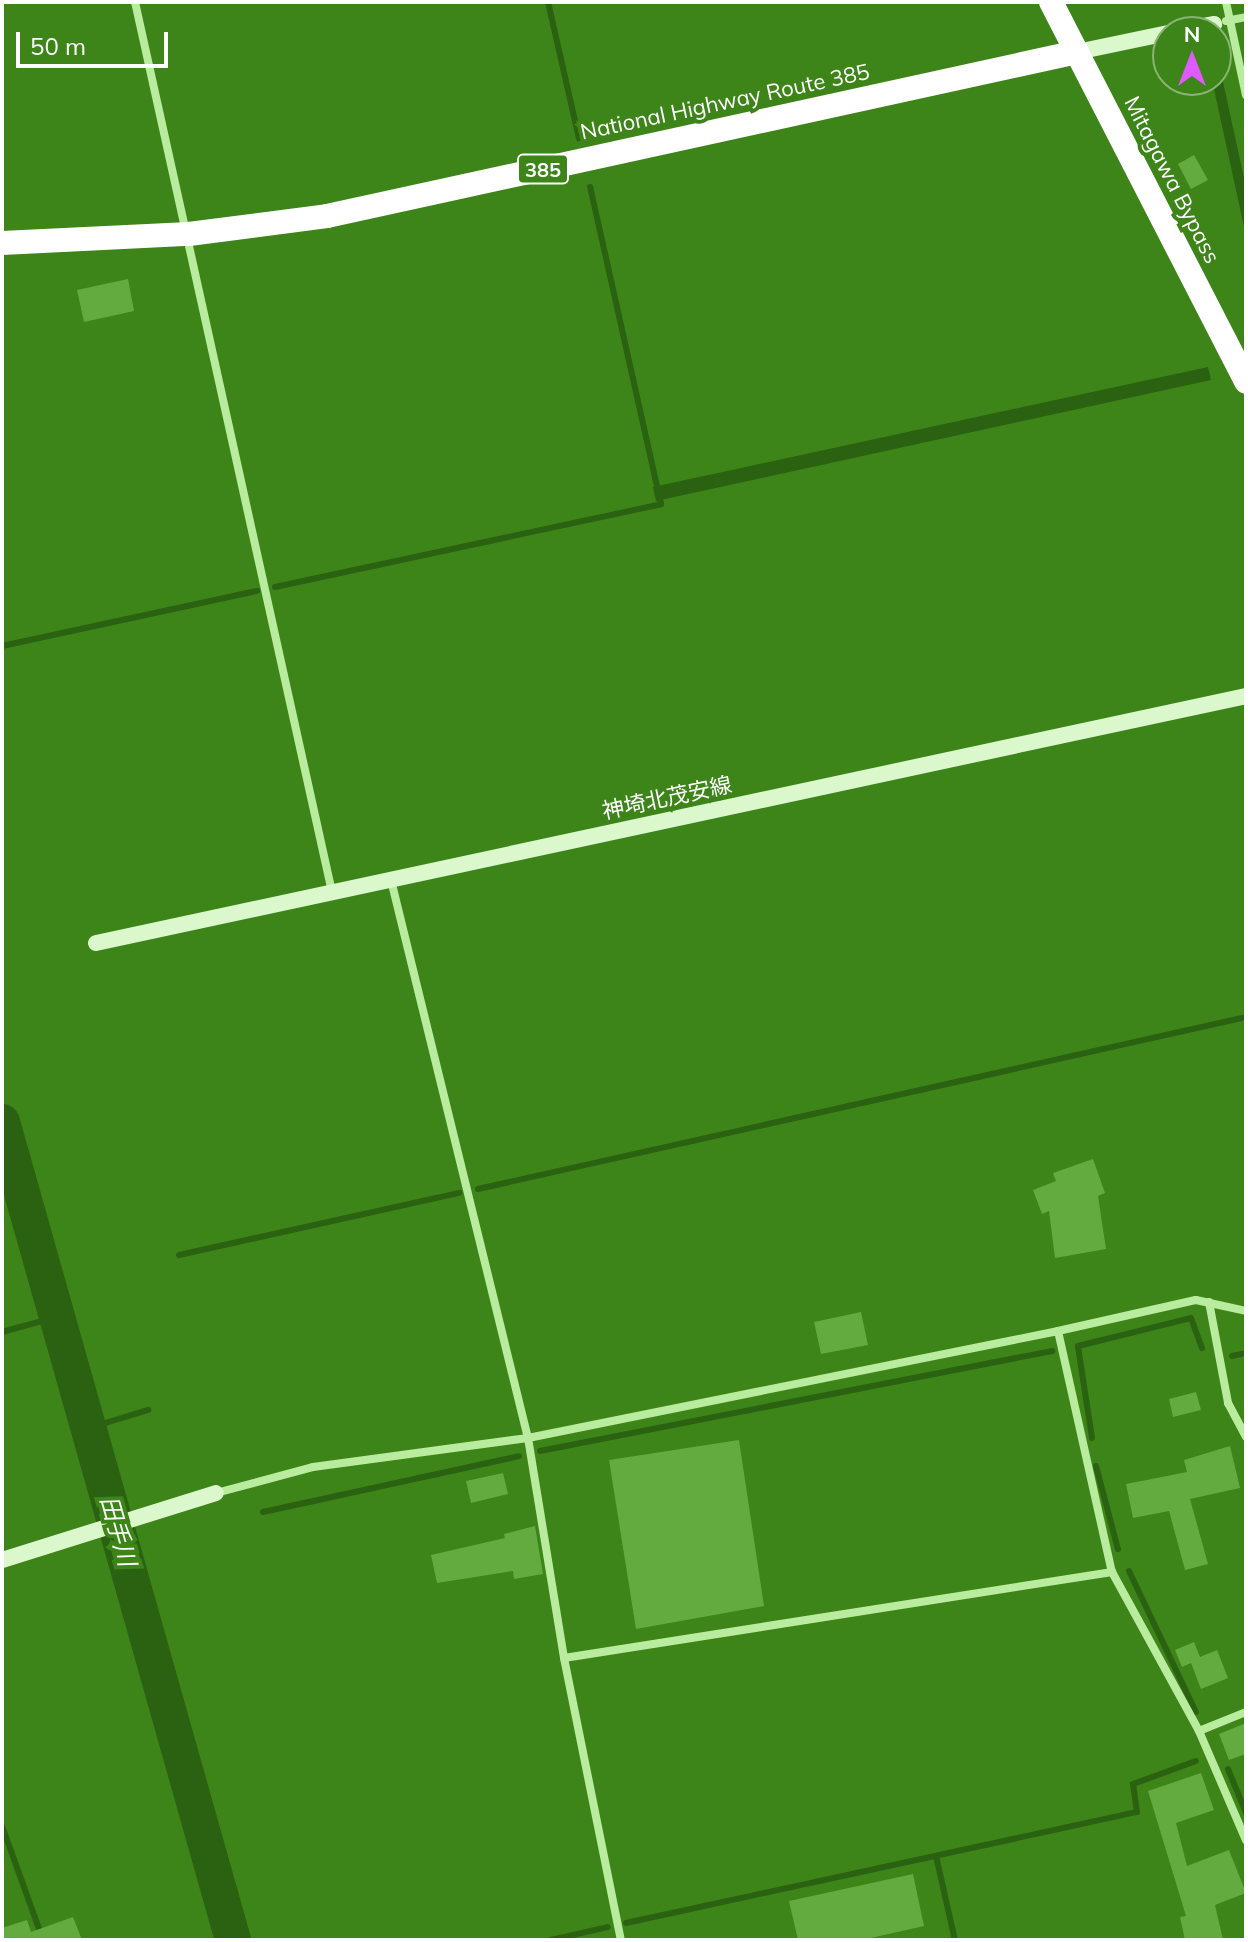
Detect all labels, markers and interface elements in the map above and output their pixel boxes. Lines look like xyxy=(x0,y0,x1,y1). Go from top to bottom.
scale bar xyxy=(20,16,172,66)
north arrow xyxy=(1152,16,1232,96)
text: N xyxy=(1184,20,1200,48)
text: 50 m xyxy=(30,31,86,61)
street label: National Highway Route 385 xyxy=(578,58,872,146)
street label: Mitagawa Bypass xyxy=(1118,92,1226,268)
road number: 385 xyxy=(517,153,569,185)
street label: 神埼北茂安線 xyxy=(600,771,734,825)
water label: 田手川 xyxy=(94,1492,142,1570)

